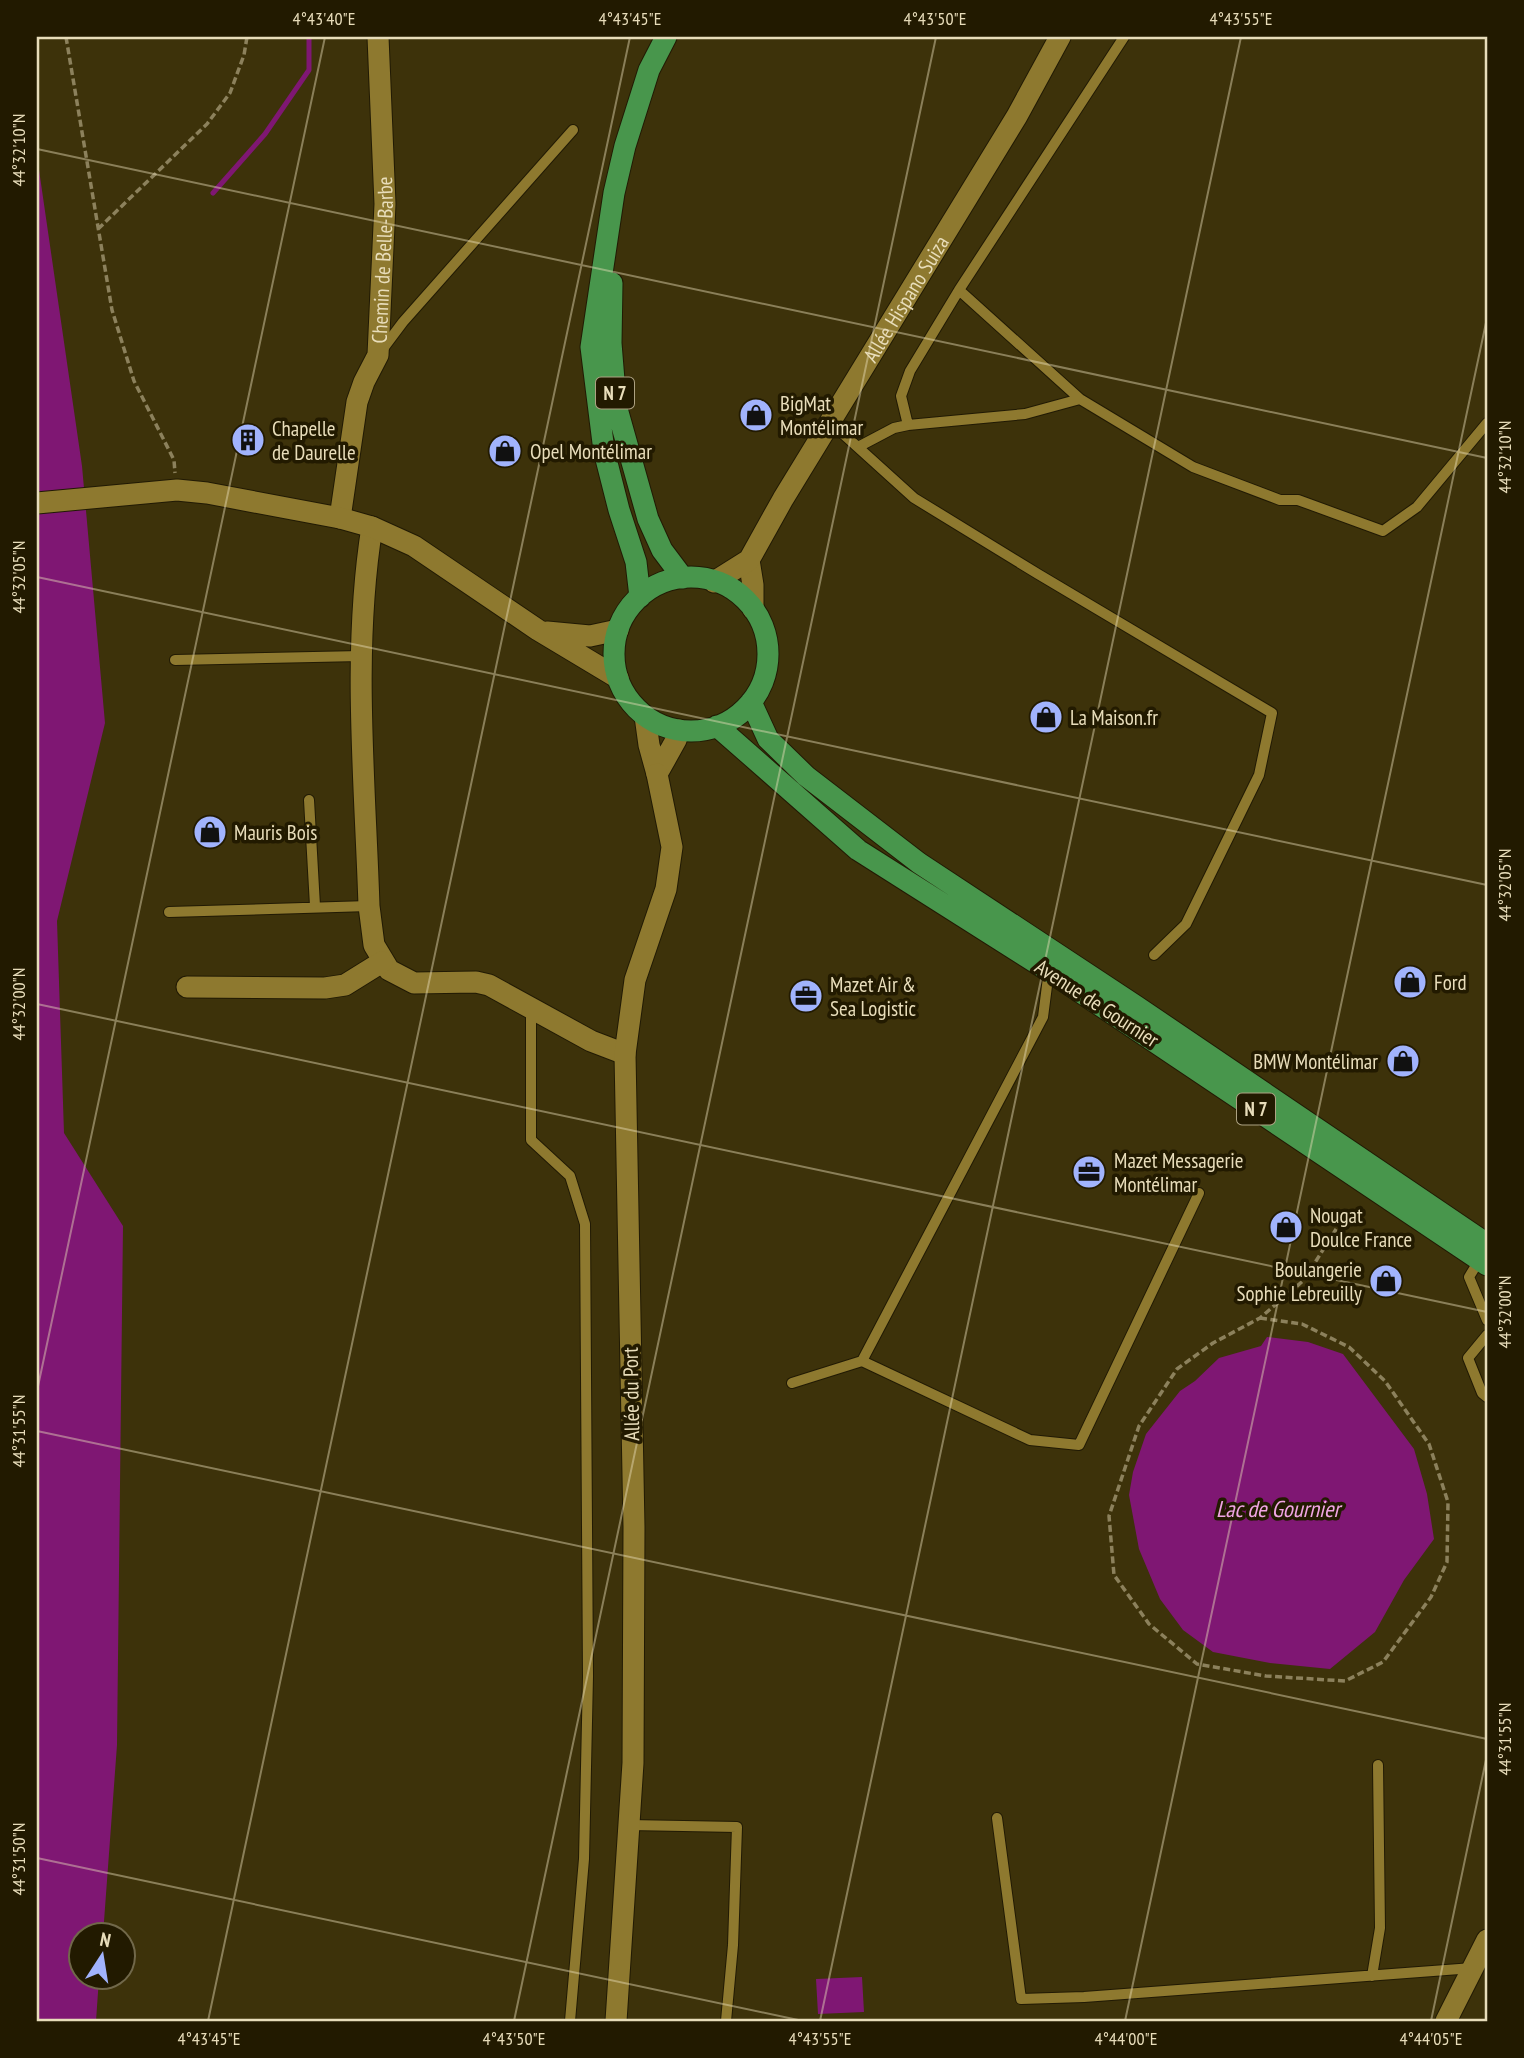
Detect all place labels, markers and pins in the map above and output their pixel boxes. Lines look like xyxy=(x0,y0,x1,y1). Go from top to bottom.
place label: BigMat Montélimar xyxy=(780,390,863,441)
shop icon: BigMat Montélimar xyxy=(737,396,775,434)
place label: Chapelle de Daurelle xyxy=(272,415,356,466)
building icon: Chapelle de Daurelle xyxy=(229,421,267,459)
shop icon: Opel Montélimar xyxy=(486,432,524,470)
place label: Opel Montélimar xyxy=(530,438,652,465)
shop icon: La Maison.fr xyxy=(1027,698,1065,736)
place label: La Maison.fr xyxy=(1070,704,1158,731)
shop icon: Mauris Bois xyxy=(191,813,229,851)
place label: Mauris Bois xyxy=(234,819,317,846)
shop icon: Ford xyxy=(1391,963,1429,1001)
place label: Ford xyxy=(1434,969,1467,996)
place label: Mazet Air & Sea Logistic xyxy=(830,971,916,1022)
office icon: Mazet Air & Sea Logistic xyxy=(787,977,825,1015)
shop icon: BMW Montélimar xyxy=(1384,1042,1422,1080)
place label: BMW Montélimar xyxy=(1253,1048,1378,1075)
place label: Mazet Messagerie Montélimar xyxy=(1114,1147,1243,1198)
office icon: Mazet Messagerie Montélimar xyxy=(1070,1153,1108,1191)
place label: Nougat Doulce France xyxy=(1310,1202,1412,1253)
shop icon: Nougat Doulce France xyxy=(1267,1208,1305,1246)
place label: Boulangerie Sophie Lebreuilly xyxy=(1237,1256,1362,1307)
shop icon: Boulangerie Sophie Lebreuilly xyxy=(1367,1262,1405,1300)

